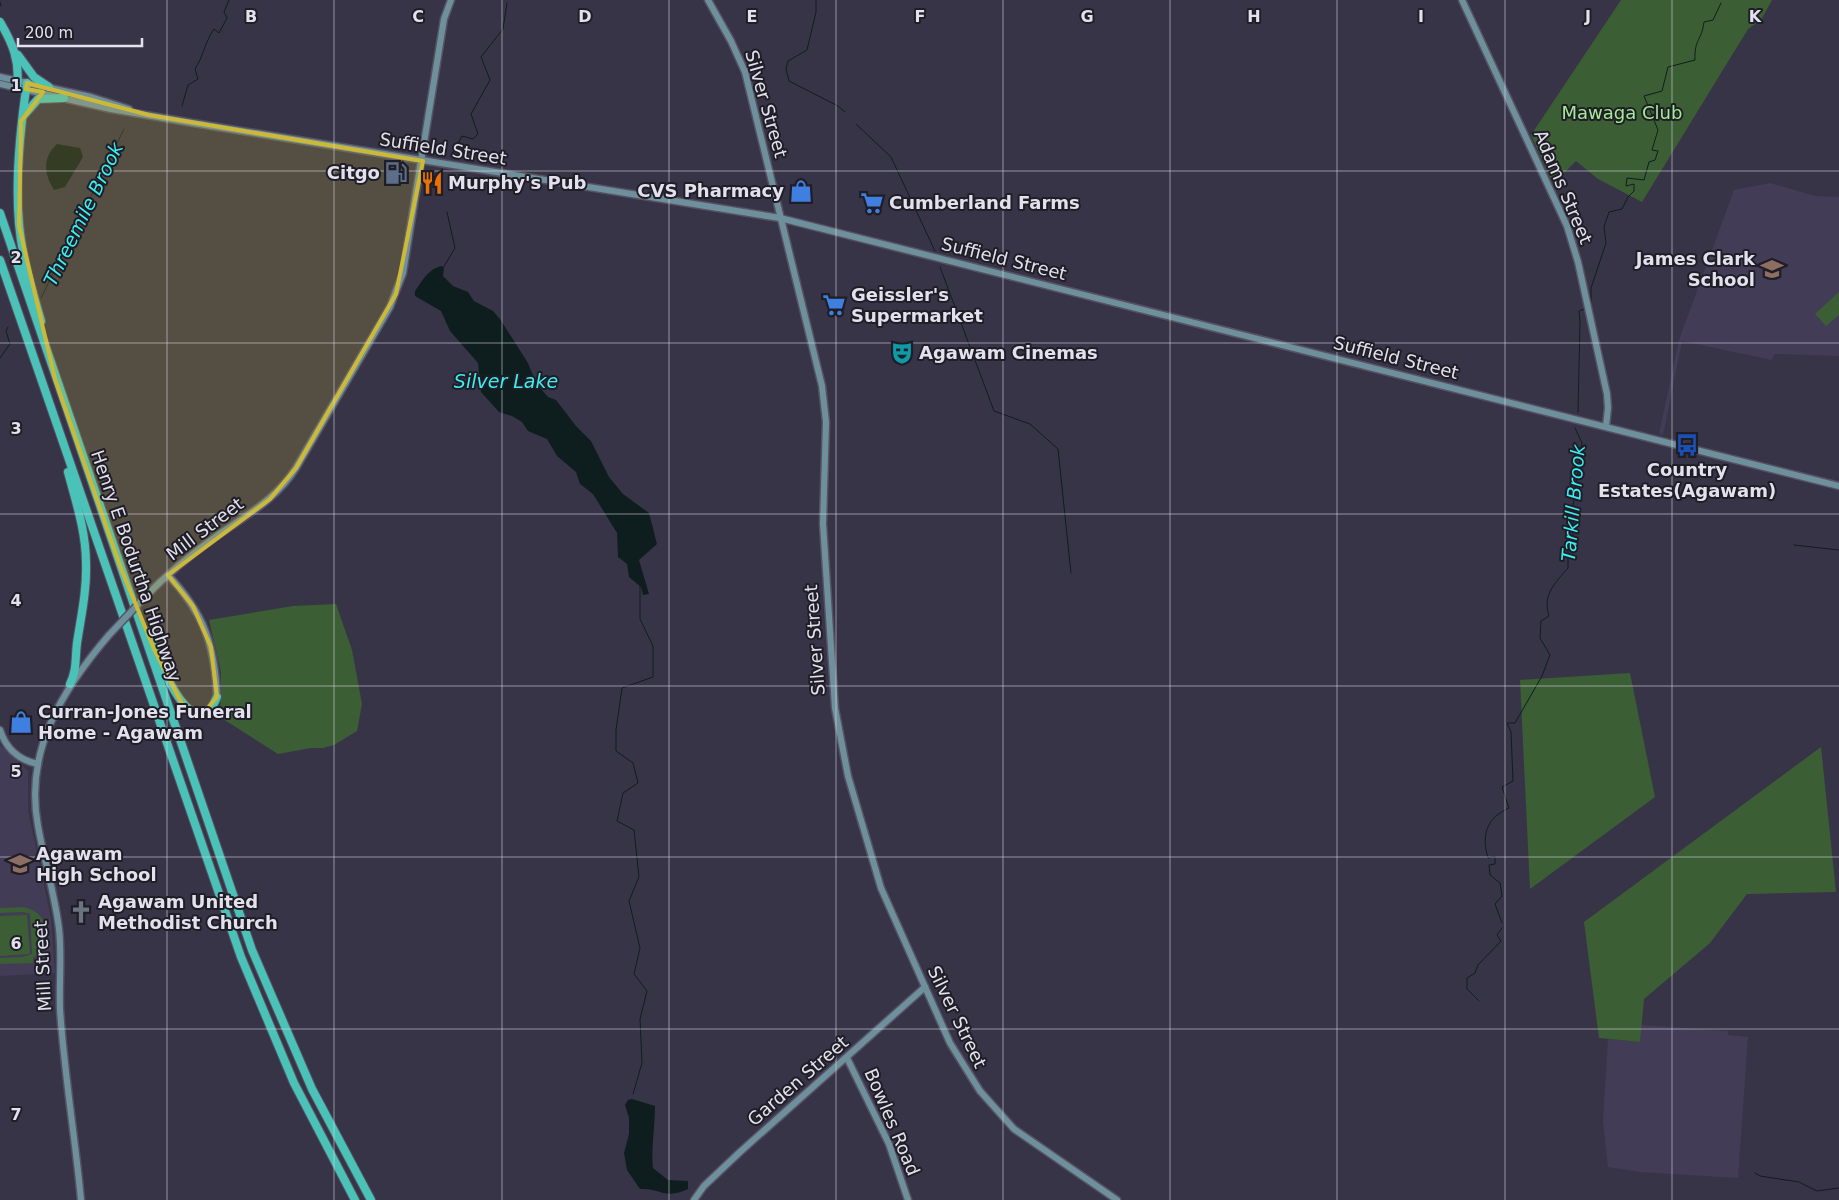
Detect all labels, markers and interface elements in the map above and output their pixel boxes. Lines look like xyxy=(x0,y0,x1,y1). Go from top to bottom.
text: B xyxy=(245,7,257,26)
text: C xyxy=(412,7,424,26)
text: D xyxy=(578,7,592,26)
text: E xyxy=(747,7,757,26)
text: F xyxy=(915,7,925,26)
text: G xyxy=(1080,7,1094,26)
text: H xyxy=(1247,7,1261,26)
text: I xyxy=(1418,7,1424,26)
text: J xyxy=(1584,7,1591,26)
text: K xyxy=(1749,7,1762,26)
scale bar xyxy=(18,15,141,47)
text: 200 m xyxy=(25,24,73,42)
street label: Silver Street xyxy=(741,48,792,160)
text: 1 xyxy=(10,76,22,95)
park label: Mawaga Club xyxy=(1562,102,1682,123)
street label: Adams Street xyxy=(1530,127,1597,247)
street label: Suffield Street xyxy=(378,128,508,169)
water label: Threemile Brook xyxy=(39,138,128,289)
fuel station icon: Citgo xyxy=(383,160,409,186)
place label: Citgo xyxy=(327,162,380,183)
restaurant icon: Murphy's Pub xyxy=(419,170,445,196)
place label: Murphy's Pub xyxy=(448,172,587,193)
shop icon: CVS Pharmacy xyxy=(788,178,814,204)
place label: CVS Pharmacy xyxy=(637,180,784,201)
supermarket icon: Cumberland Farms xyxy=(859,190,885,216)
place label: Cumberland Farms xyxy=(889,192,1080,213)
street label: Suffield Street xyxy=(939,233,1069,284)
text: 2 xyxy=(10,248,22,267)
place label: James Clark School xyxy=(1634,248,1756,290)
school or university icon: James Clark School xyxy=(1759,256,1785,282)
place label: Geissler's Supermarket xyxy=(851,284,983,326)
supermarket icon: Geissler's Supermarket xyxy=(821,292,847,318)
street label: Suffield Street xyxy=(1331,332,1461,383)
theatre icon: Agawam Cinemas xyxy=(889,340,915,366)
place label: Agawam Cinemas xyxy=(919,342,1098,363)
water label: Silver Lake xyxy=(454,370,558,392)
text: 3 xyxy=(10,419,22,438)
bus stop icon: Country Estates(Agawam) xyxy=(1674,432,1700,458)
water label: Tarkill Brook xyxy=(1557,443,1589,562)
street label: Henry E Bodurtha Highway xyxy=(87,447,186,685)
place label: Country Estates(Agawam) xyxy=(1598,459,1776,501)
street label: Mill Street xyxy=(162,493,247,564)
street label: Silver Street xyxy=(800,584,829,696)
text: 4 xyxy=(10,591,22,610)
place label: Curran-Jones Funeral Home - Agawam xyxy=(38,701,252,743)
shop icon: Curran-Jones Funeral Home - Agawam xyxy=(8,709,34,735)
text: 5 xyxy=(10,762,22,781)
place label: Agawam High School xyxy=(36,843,157,885)
school or university icon: Agawam High School xyxy=(7,851,33,877)
place label: Agawam United Methodist Church xyxy=(98,891,278,933)
church icon: Agawam United Methodist Church xyxy=(68,899,94,925)
street label: Mill Street xyxy=(30,920,55,1012)
text: 6 xyxy=(10,934,22,953)
street label: Silver Street xyxy=(924,962,991,1071)
street label: Garden Street xyxy=(743,1031,852,1130)
street label: Bowles Road xyxy=(860,1065,924,1179)
text: 7 xyxy=(10,1105,22,1124)

